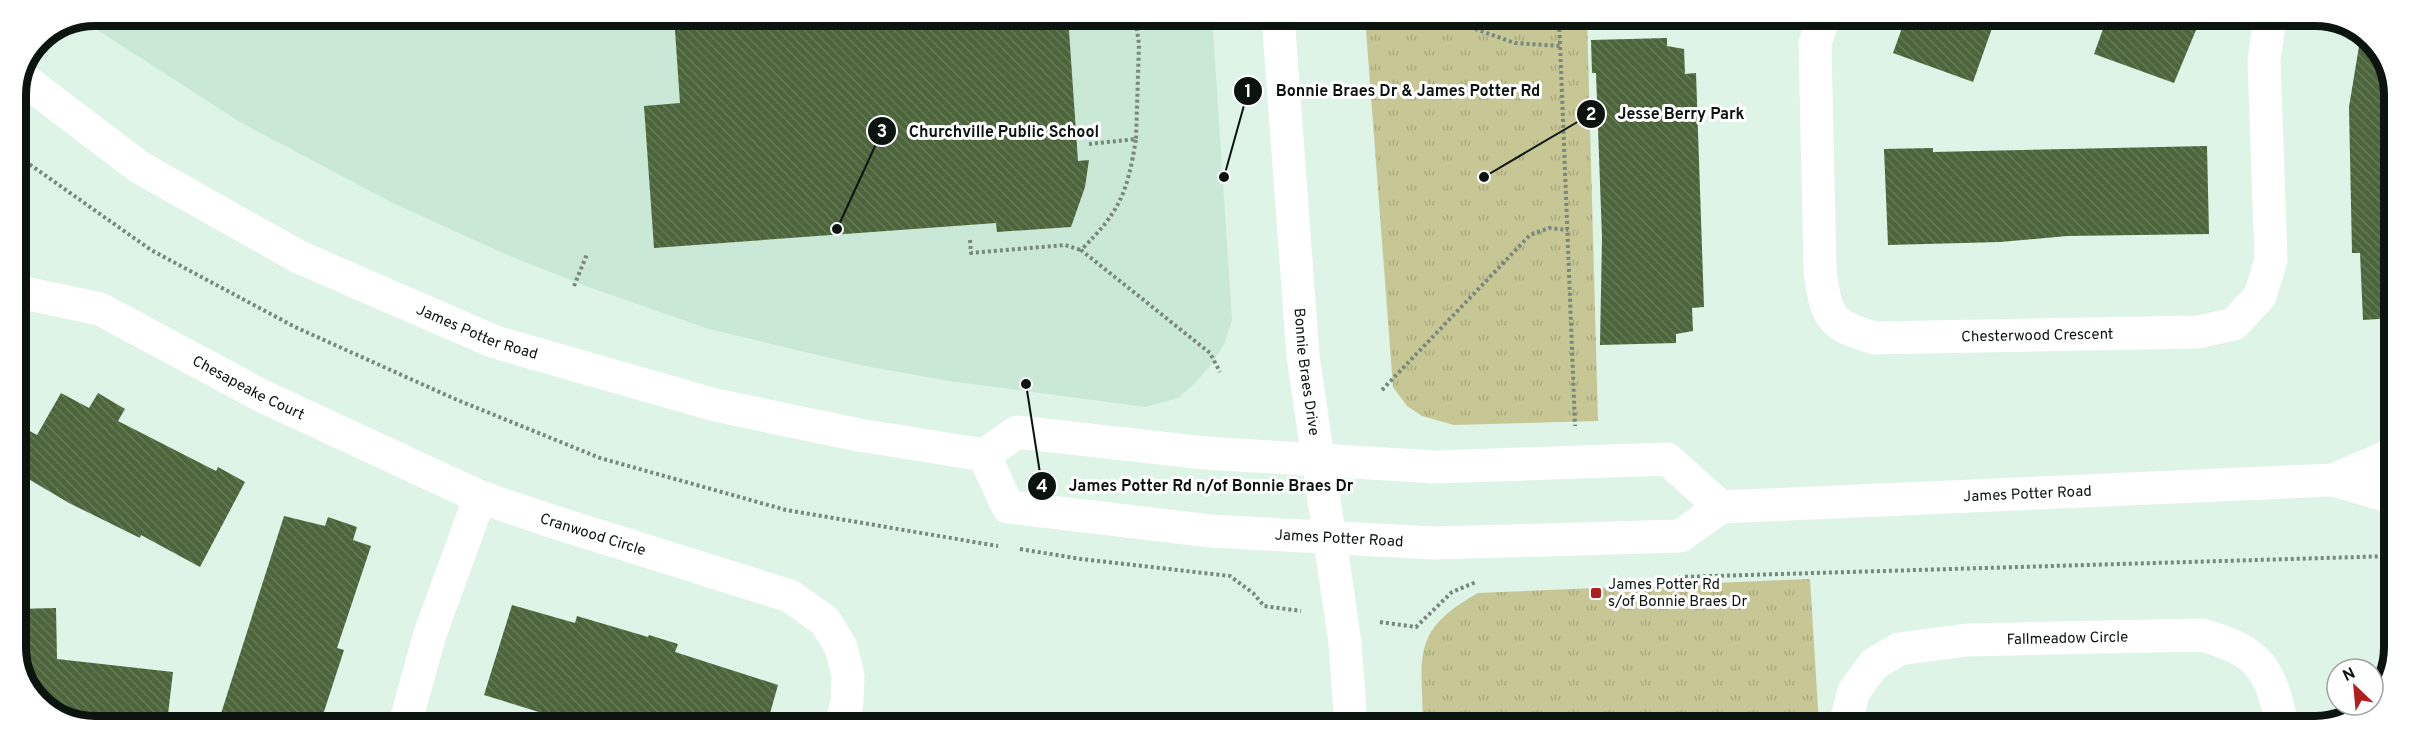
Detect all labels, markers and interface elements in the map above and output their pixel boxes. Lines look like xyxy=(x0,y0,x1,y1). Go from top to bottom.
callout: Bonnie Braes Dr & James Potter Rd xyxy=(1233,74,1552,108)
text: 1 xyxy=(1244,81,1252,104)
text: Bonnie Braes Dr & James Potter Rd xyxy=(1276,82,1540,102)
callout: Jesse Berry Park xyxy=(1576,97,1757,131)
text: 2 xyxy=(1585,104,1597,127)
text: Jesse Berry Park xyxy=(1617,105,1745,125)
callout: Churchville Public School xyxy=(867,114,1112,148)
text: 3 xyxy=(877,121,887,144)
text: Churchville Public School xyxy=(909,123,1099,143)
street label: James Potter Road xyxy=(413,301,540,365)
street label: Bonnie Braes Drive xyxy=(1289,307,1323,437)
street label: Chesterwood Crescent xyxy=(1961,326,2114,347)
street label: Chesapeake Court xyxy=(189,352,307,425)
callout: James Potter Rd n/of Bonnie Braes Dr xyxy=(1027,469,1366,503)
text: 4 xyxy=(1036,476,1048,499)
text: James Potter Rd n/of Bonnie Braes Dr xyxy=(1068,477,1354,497)
street label: James Potter Road xyxy=(1963,483,2092,507)
street label: Cranwood Circle xyxy=(537,510,648,561)
street label: James Potter Road xyxy=(1274,526,1404,552)
place label: James Potter Rd s/of Bonnie Braes Dr xyxy=(1608,576,1747,612)
marker: James Potter Rd s/of Bonnie Braes Dr xyxy=(1589,586,1603,600)
street label: Fallmeadow Circle xyxy=(2007,629,2128,650)
north arrow xyxy=(2325,657,2385,717)
text: N xyxy=(2340,664,2359,687)

